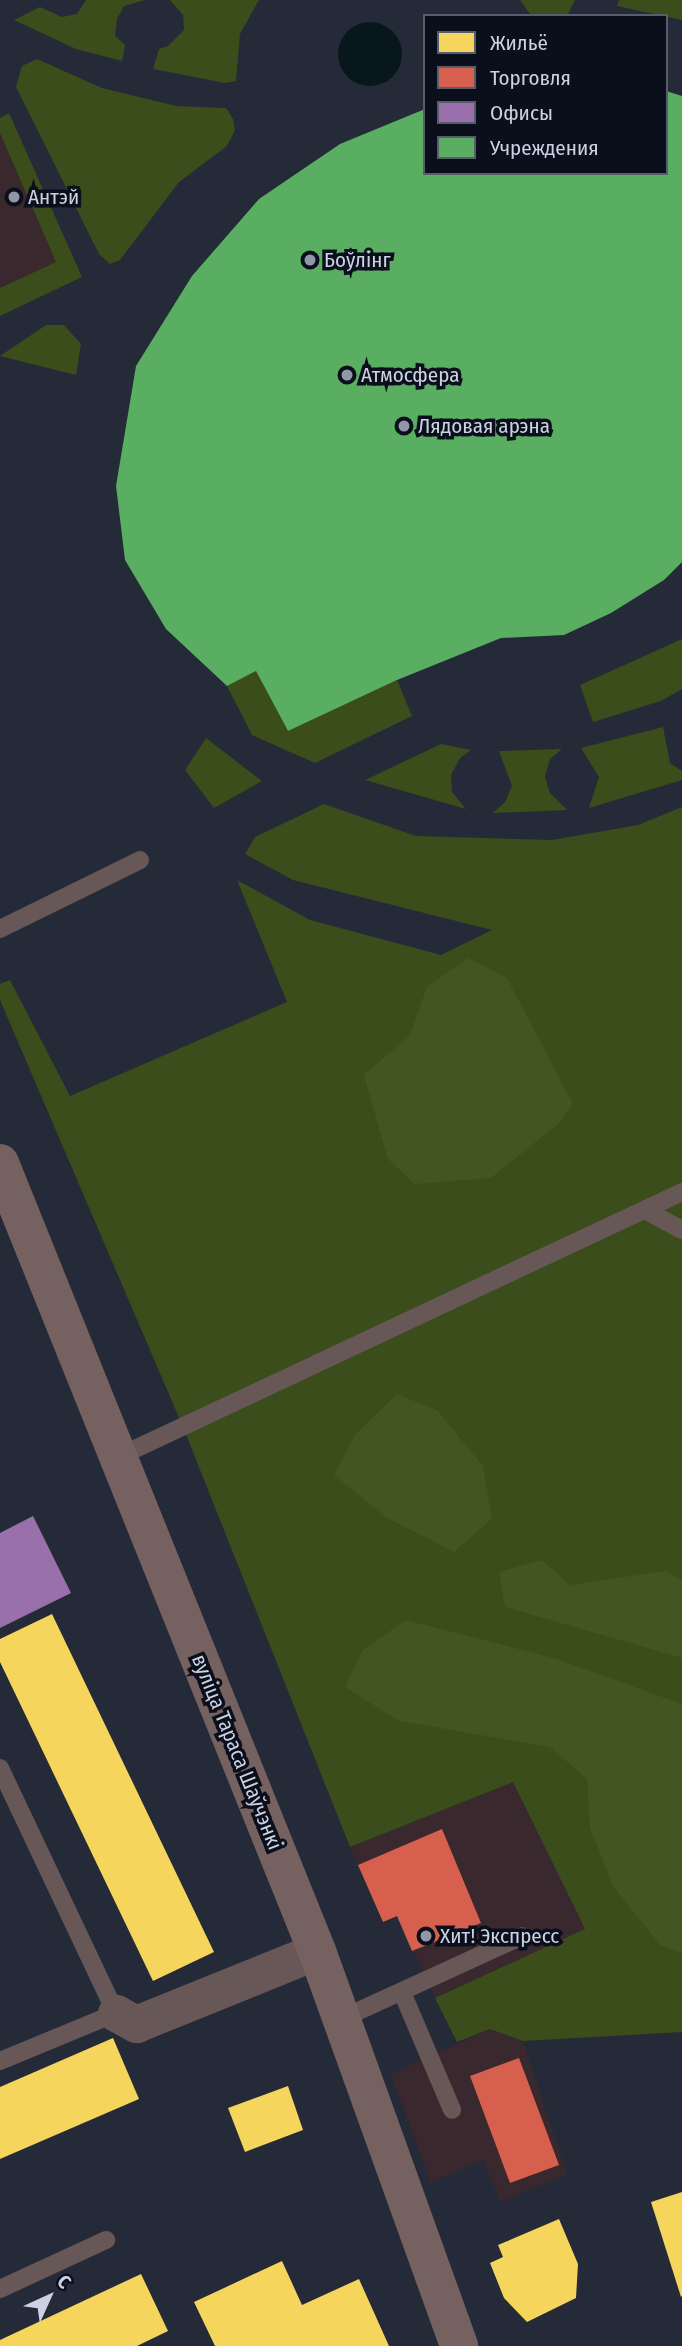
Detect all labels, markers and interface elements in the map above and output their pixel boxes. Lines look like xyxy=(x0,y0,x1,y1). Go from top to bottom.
legend xyxy=(423,14,668,175)
text: Жильё xyxy=(490,30,548,56)
text: Торговля xyxy=(490,65,571,91)
text: Офисы xyxy=(490,100,553,126)
text: Учреждения xyxy=(490,135,599,161)
place label: Антэй xyxy=(28,184,79,210)
marker: Антэй xyxy=(6,189,22,205)
place label: Боўлінг xyxy=(324,247,391,273)
marker: Боўлінг xyxy=(302,252,318,268)
place label: Атмосфера xyxy=(361,362,459,388)
marker: Атмосфера xyxy=(339,367,355,383)
place label: Лядовая арэна xyxy=(418,413,550,439)
marker: Лядовая арэна xyxy=(396,418,412,434)
street label: вуліца Тараса Шаўчэнкі xyxy=(186,1651,288,1853)
place label: Хит! Экспресс xyxy=(440,1923,559,1949)
marker: Хит! Экспресс xyxy=(418,1928,434,1944)
north arrow xyxy=(14,2262,84,2332)
text: С xyxy=(53,2270,76,2293)

